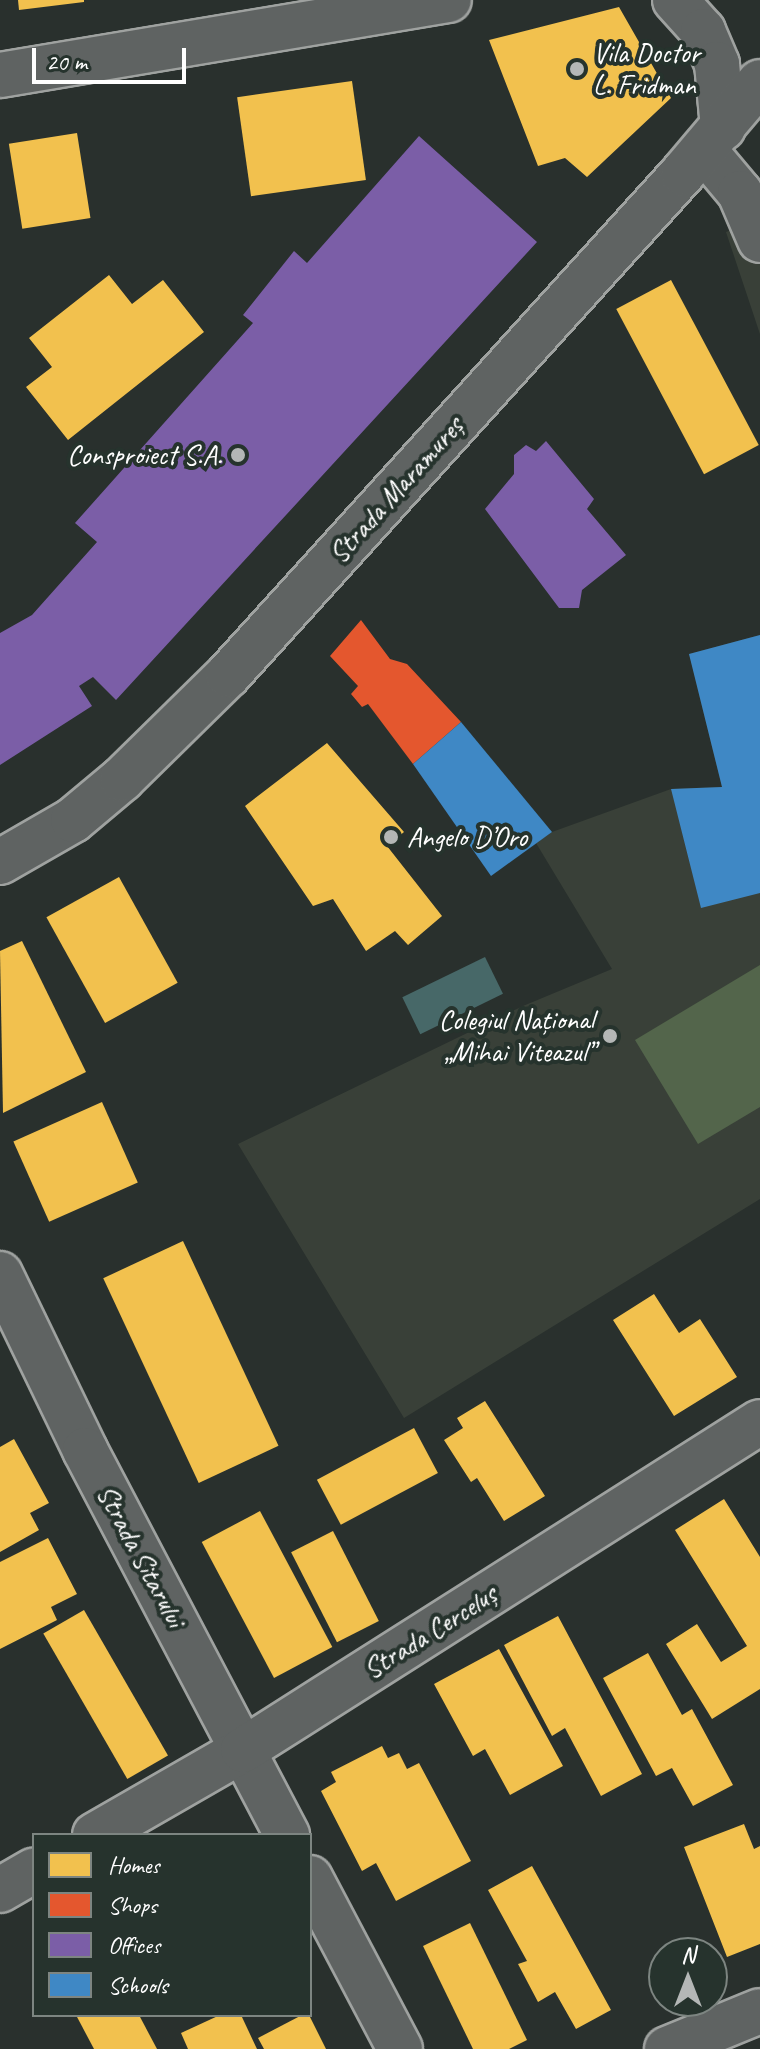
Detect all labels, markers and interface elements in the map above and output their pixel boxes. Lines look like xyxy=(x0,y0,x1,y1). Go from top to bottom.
scale bar xyxy=(36,32,190,82)
place label: Vila Doctor L. Fridman xyxy=(593,36,700,102)
text: 20 m xyxy=(46,47,87,77)
marker: Vila Doctor L. Fridman xyxy=(568,60,586,78)
street label: Strada Maramureș xyxy=(322,410,470,570)
place label: Consproiect S.A. xyxy=(67,438,222,472)
marker: Consproiect S.A. xyxy=(229,446,247,464)
place label: Angelo D’Oro xyxy=(407,820,527,854)
marker: Angelo D’Oro xyxy=(382,828,400,846)
place label: Colegiul Național „Mihai Viteazul” xyxy=(438,1003,594,1069)
marker: Colegiul Național „Mihai Viteazul” xyxy=(601,1027,619,1045)
street label: Strada Sitarului xyxy=(90,1479,192,1633)
street label: Strada Cerceluș xyxy=(357,1578,503,1686)
legend xyxy=(32,1833,312,2017)
text: Homes xyxy=(108,1850,159,1880)
text: Shops xyxy=(108,1890,157,1920)
text: Offices xyxy=(108,1930,160,1960)
north arrow xyxy=(648,1937,728,2017)
text: N xyxy=(681,1941,695,1969)
text: Schools xyxy=(108,1970,168,2000)

